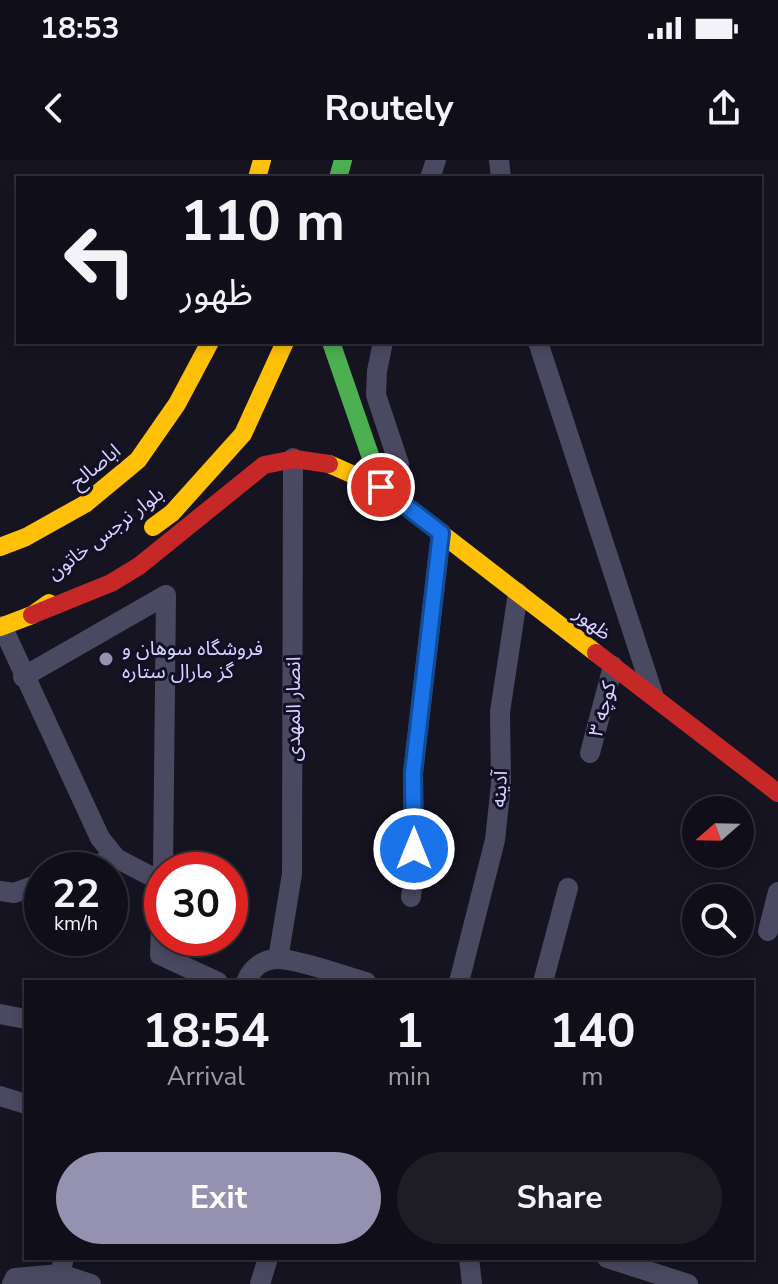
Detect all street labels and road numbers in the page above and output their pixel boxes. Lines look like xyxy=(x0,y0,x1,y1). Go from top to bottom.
street label: اباصالح xyxy=(64,438,127,496)
street label: بلوار نرجس خاتون xyxy=(41,481,169,586)
street label: ظهور xyxy=(568,600,617,646)
street label: انصار المهدی xyxy=(280,657,307,761)
street label: کوچه ۳ xyxy=(582,678,623,740)
street label: آدینه xyxy=(485,769,514,808)

